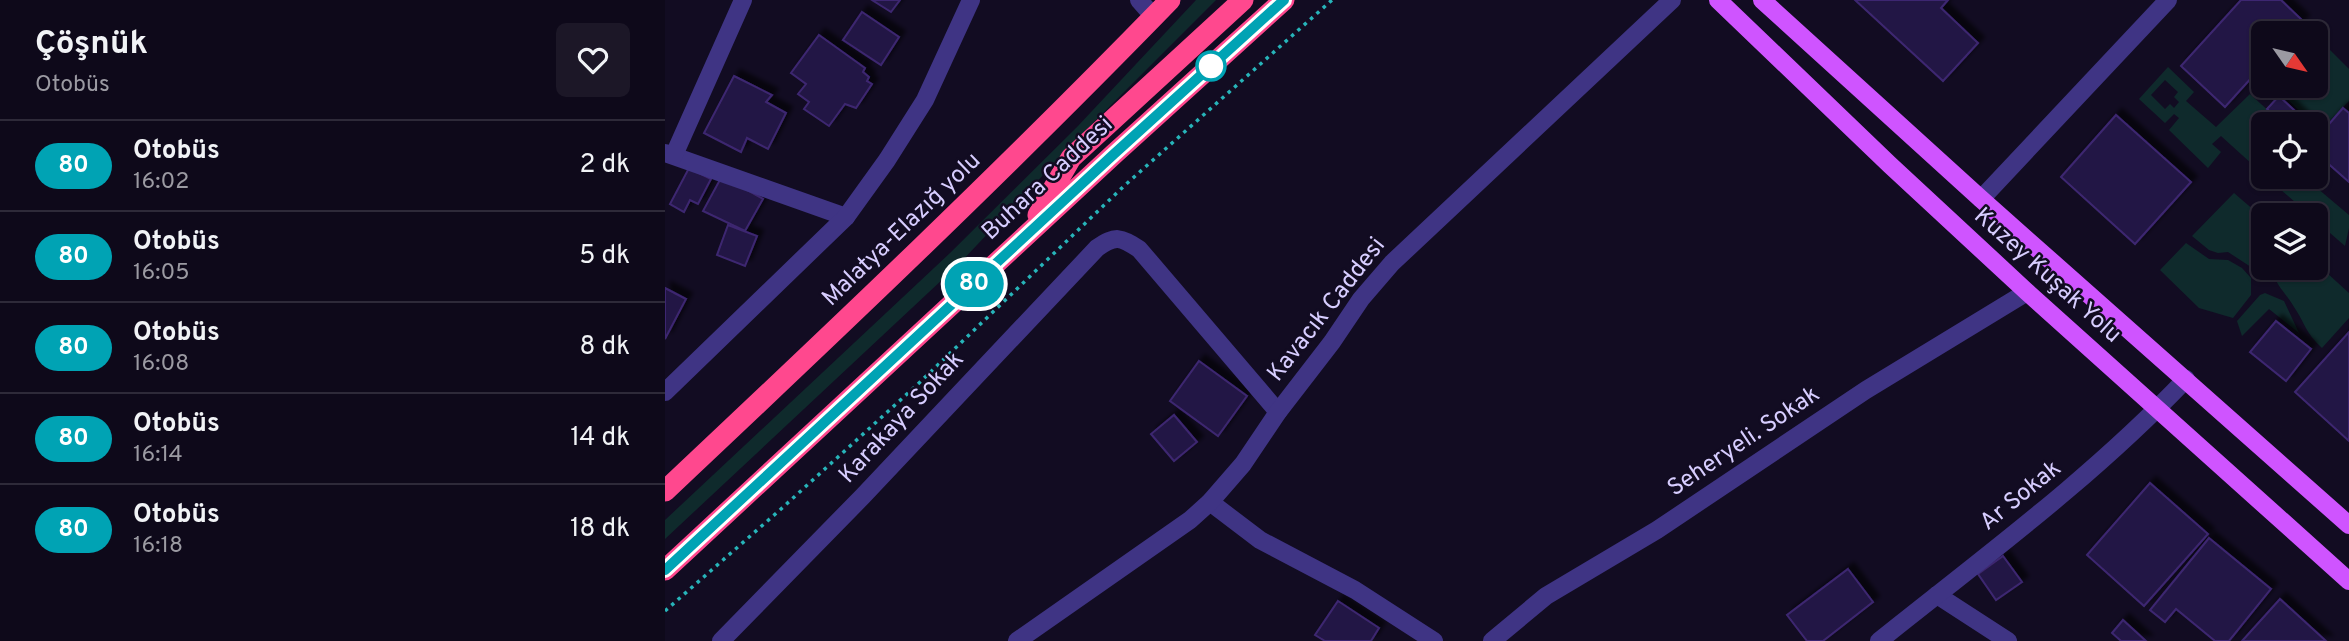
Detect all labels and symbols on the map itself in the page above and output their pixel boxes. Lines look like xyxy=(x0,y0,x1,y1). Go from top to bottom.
north arrow xyxy=(2251,21,2327,98)
unlabelled marker xyxy=(1196,51,1226,81)
street label: Buhara Caddesi xyxy=(976,111,1120,247)
street label: Malatya-Elazığ yolu xyxy=(816,147,988,313)
street label: Kuzey Kuşak Yolu xyxy=(1967,202,2127,350)
street label: Kavacık Caddesi xyxy=(1261,232,1393,388)
line badge: 80 xyxy=(943,261,1005,307)
street label: Karakaya Sokak xyxy=(833,346,971,490)
street label: Seheryeli. Sokak xyxy=(1662,380,1826,504)
street label: Ar Sokak xyxy=(1974,454,2068,538)

